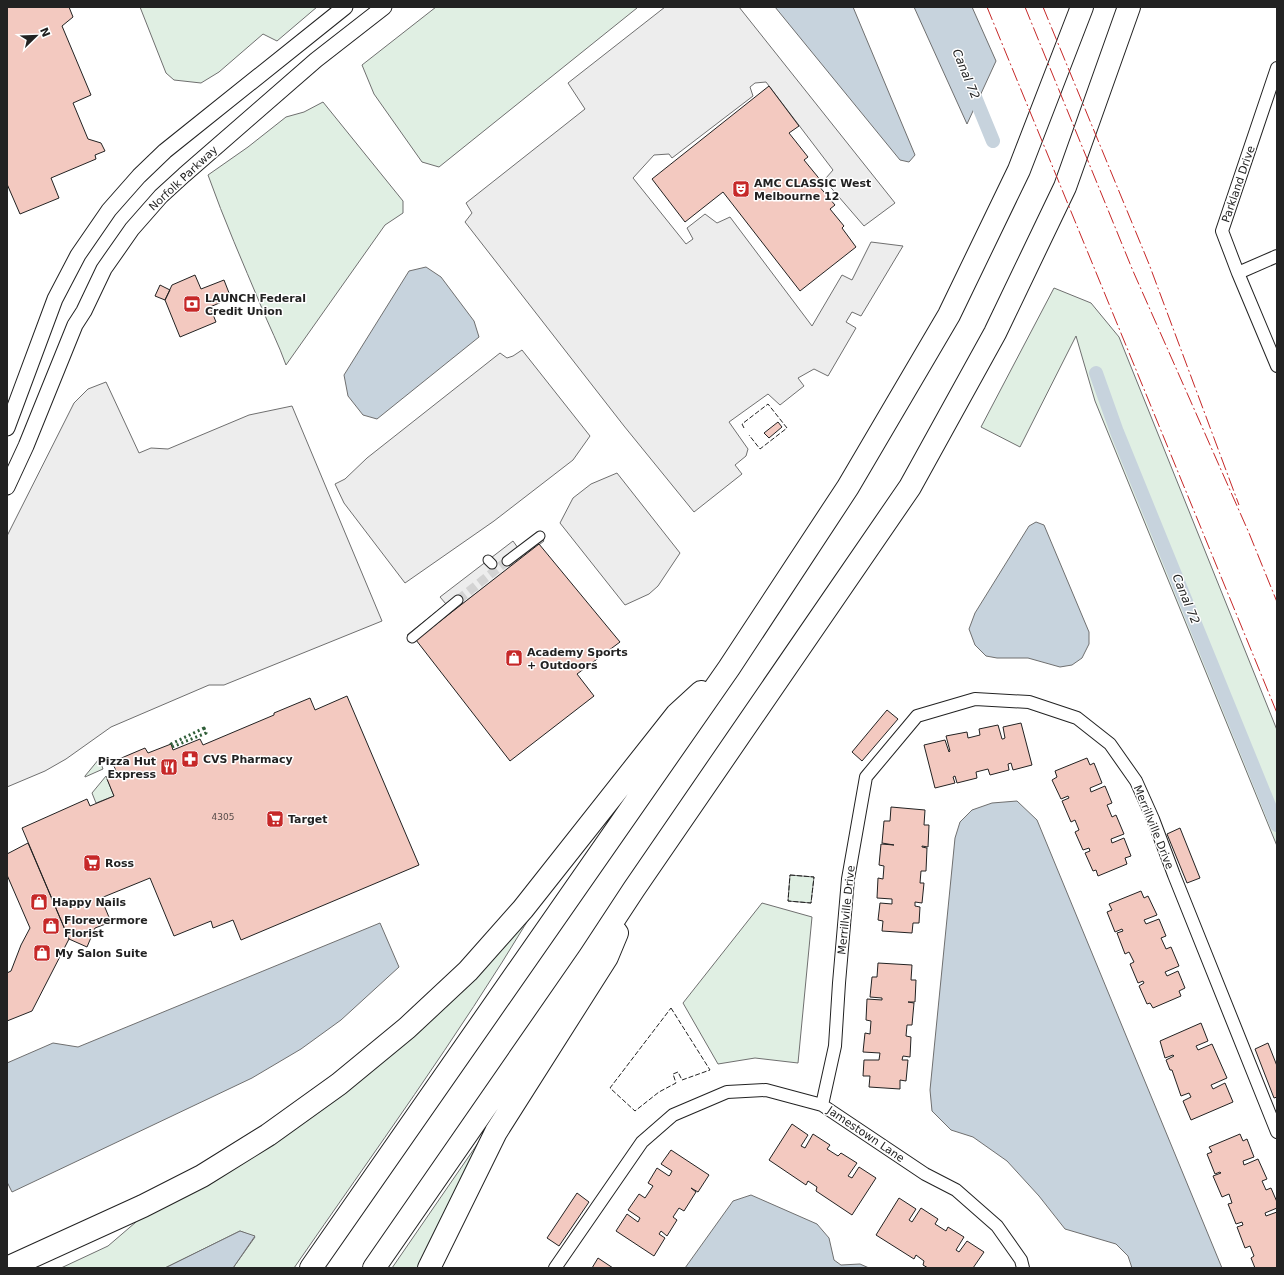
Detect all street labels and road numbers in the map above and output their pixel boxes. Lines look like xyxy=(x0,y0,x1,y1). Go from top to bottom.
street label: Norfolk Parkway xyxy=(146,143,221,213)
street label: Parkland Drive xyxy=(1219,144,1258,224)
street label: Merrillville Drive xyxy=(1131,783,1176,871)
street label: Merrillville Drive xyxy=(835,865,858,955)
street label: Jamestown Lane xyxy=(824,1103,907,1165)

